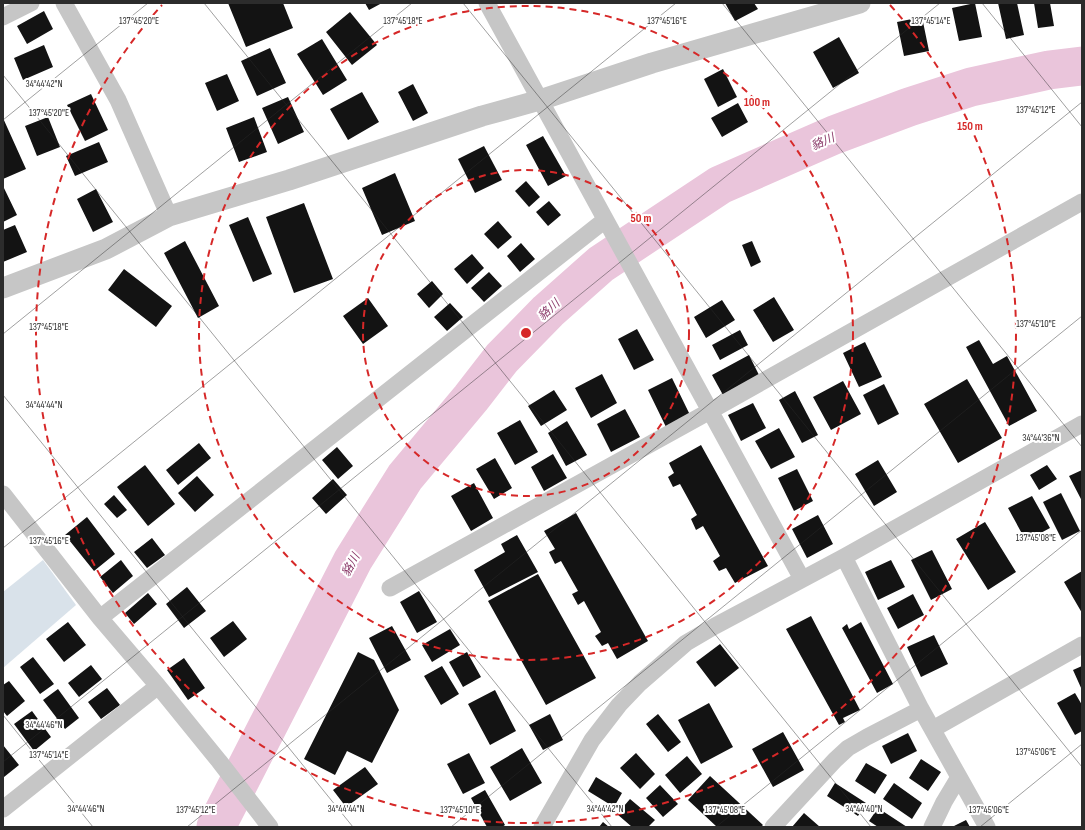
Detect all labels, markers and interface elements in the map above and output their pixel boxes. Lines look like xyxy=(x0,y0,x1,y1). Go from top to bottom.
text: 137°45'20"E xyxy=(119,15,159,27)
text: 137°45'18"E xyxy=(383,15,423,27)
text: 137°45'16"E xyxy=(647,15,687,27)
text: 137°45'14"E xyxy=(911,15,951,27)
text: 34°44'42"N xyxy=(25,78,63,90)
text: 100 m xyxy=(744,95,770,110)
text: 137°45'12"E xyxy=(1016,104,1056,116)
text: 137°45'20"E xyxy=(29,107,69,119)
text: 150 m xyxy=(957,119,983,134)
water label: 貉川 xyxy=(809,130,839,154)
text: 50 m xyxy=(631,211,651,226)
water label: 貉川 xyxy=(535,295,564,324)
text: 137°45'10"E xyxy=(1016,318,1056,330)
text: 137°45'18"E xyxy=(29,321,69,333)
centre of rings xyxy=(519,326,533,340)
text: 34°44'44"N xyxy=(25,399,63,411)
text: 34°44'36"N xyxy=(1022,432,1060,444)
text: 137°45'08"E xyxy=(1016,532,1056,544)
text: 137°45'16"E xyxy=(29,535,69,547)
water label: 貉川 xyxy=(339,549,364,579)
text: 34°44'46"N xyxy=(25,719,63,731)
text: 137°45'06"E xyxy=(1016,746,1056,758)
text: 137°45'14"E xyxy=(29,749,69,761)
text: 34°44'46"N xyxy=(67,803,105,815)
text: 34°44'44"N xyxy=(327,803,365,815)
text: 34°44'42"N xyxy=(586,803,624,815)
text: 34°44'40"N xyxy=(845,803,883,815)
text: 137°45'12"E xyxy=(176,804,216,816)
text: 137°45'10"E xyxy=(440,804,480,816)
text: 137°45'08"E xyxy=(705,804,745,816)
text: 137°45'06"E xyxy=(969,804,1009,816)

